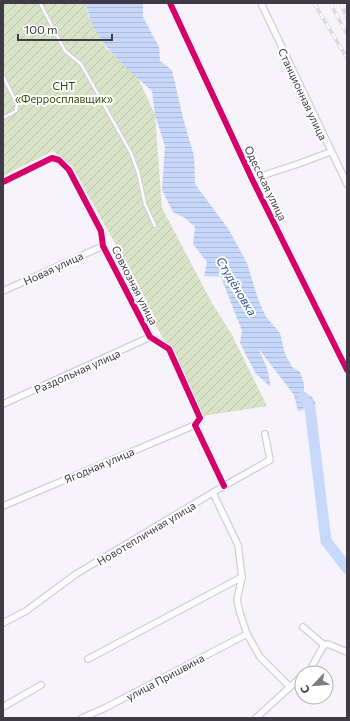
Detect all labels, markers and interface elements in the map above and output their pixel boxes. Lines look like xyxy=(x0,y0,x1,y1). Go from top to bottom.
scale bar xyxy=(18,16,112,42)
text: 100 m xyxy=(24,22,58,36)
street label: Станционная улица xyxy=(276,46,330,142)
park label: СНТ «Ферросплавщик» xyxy=(15,79,113,105)
street label: Одесская улица xyxy=(242,144,290,222)
street label: Совхозная улица xyxy=(109,243,161,327)
street label: Новая улица xyxy=(21,249,85,287)
water label: Студёновка xyxy=(214,254,260,318)
street label: Раздольная улица xyxy=(32,346,122,396)
street label: Ягодная улица xyxy=(62,444,136,486)
street label: Новотепличная улица xyxy=(94,498,198,568)
street label: улица Пришвина xyxy=(124,651,206,703)
north arrow xyxy=(294,665,334,705)
text: С xyxy=(297,683,312,696)

